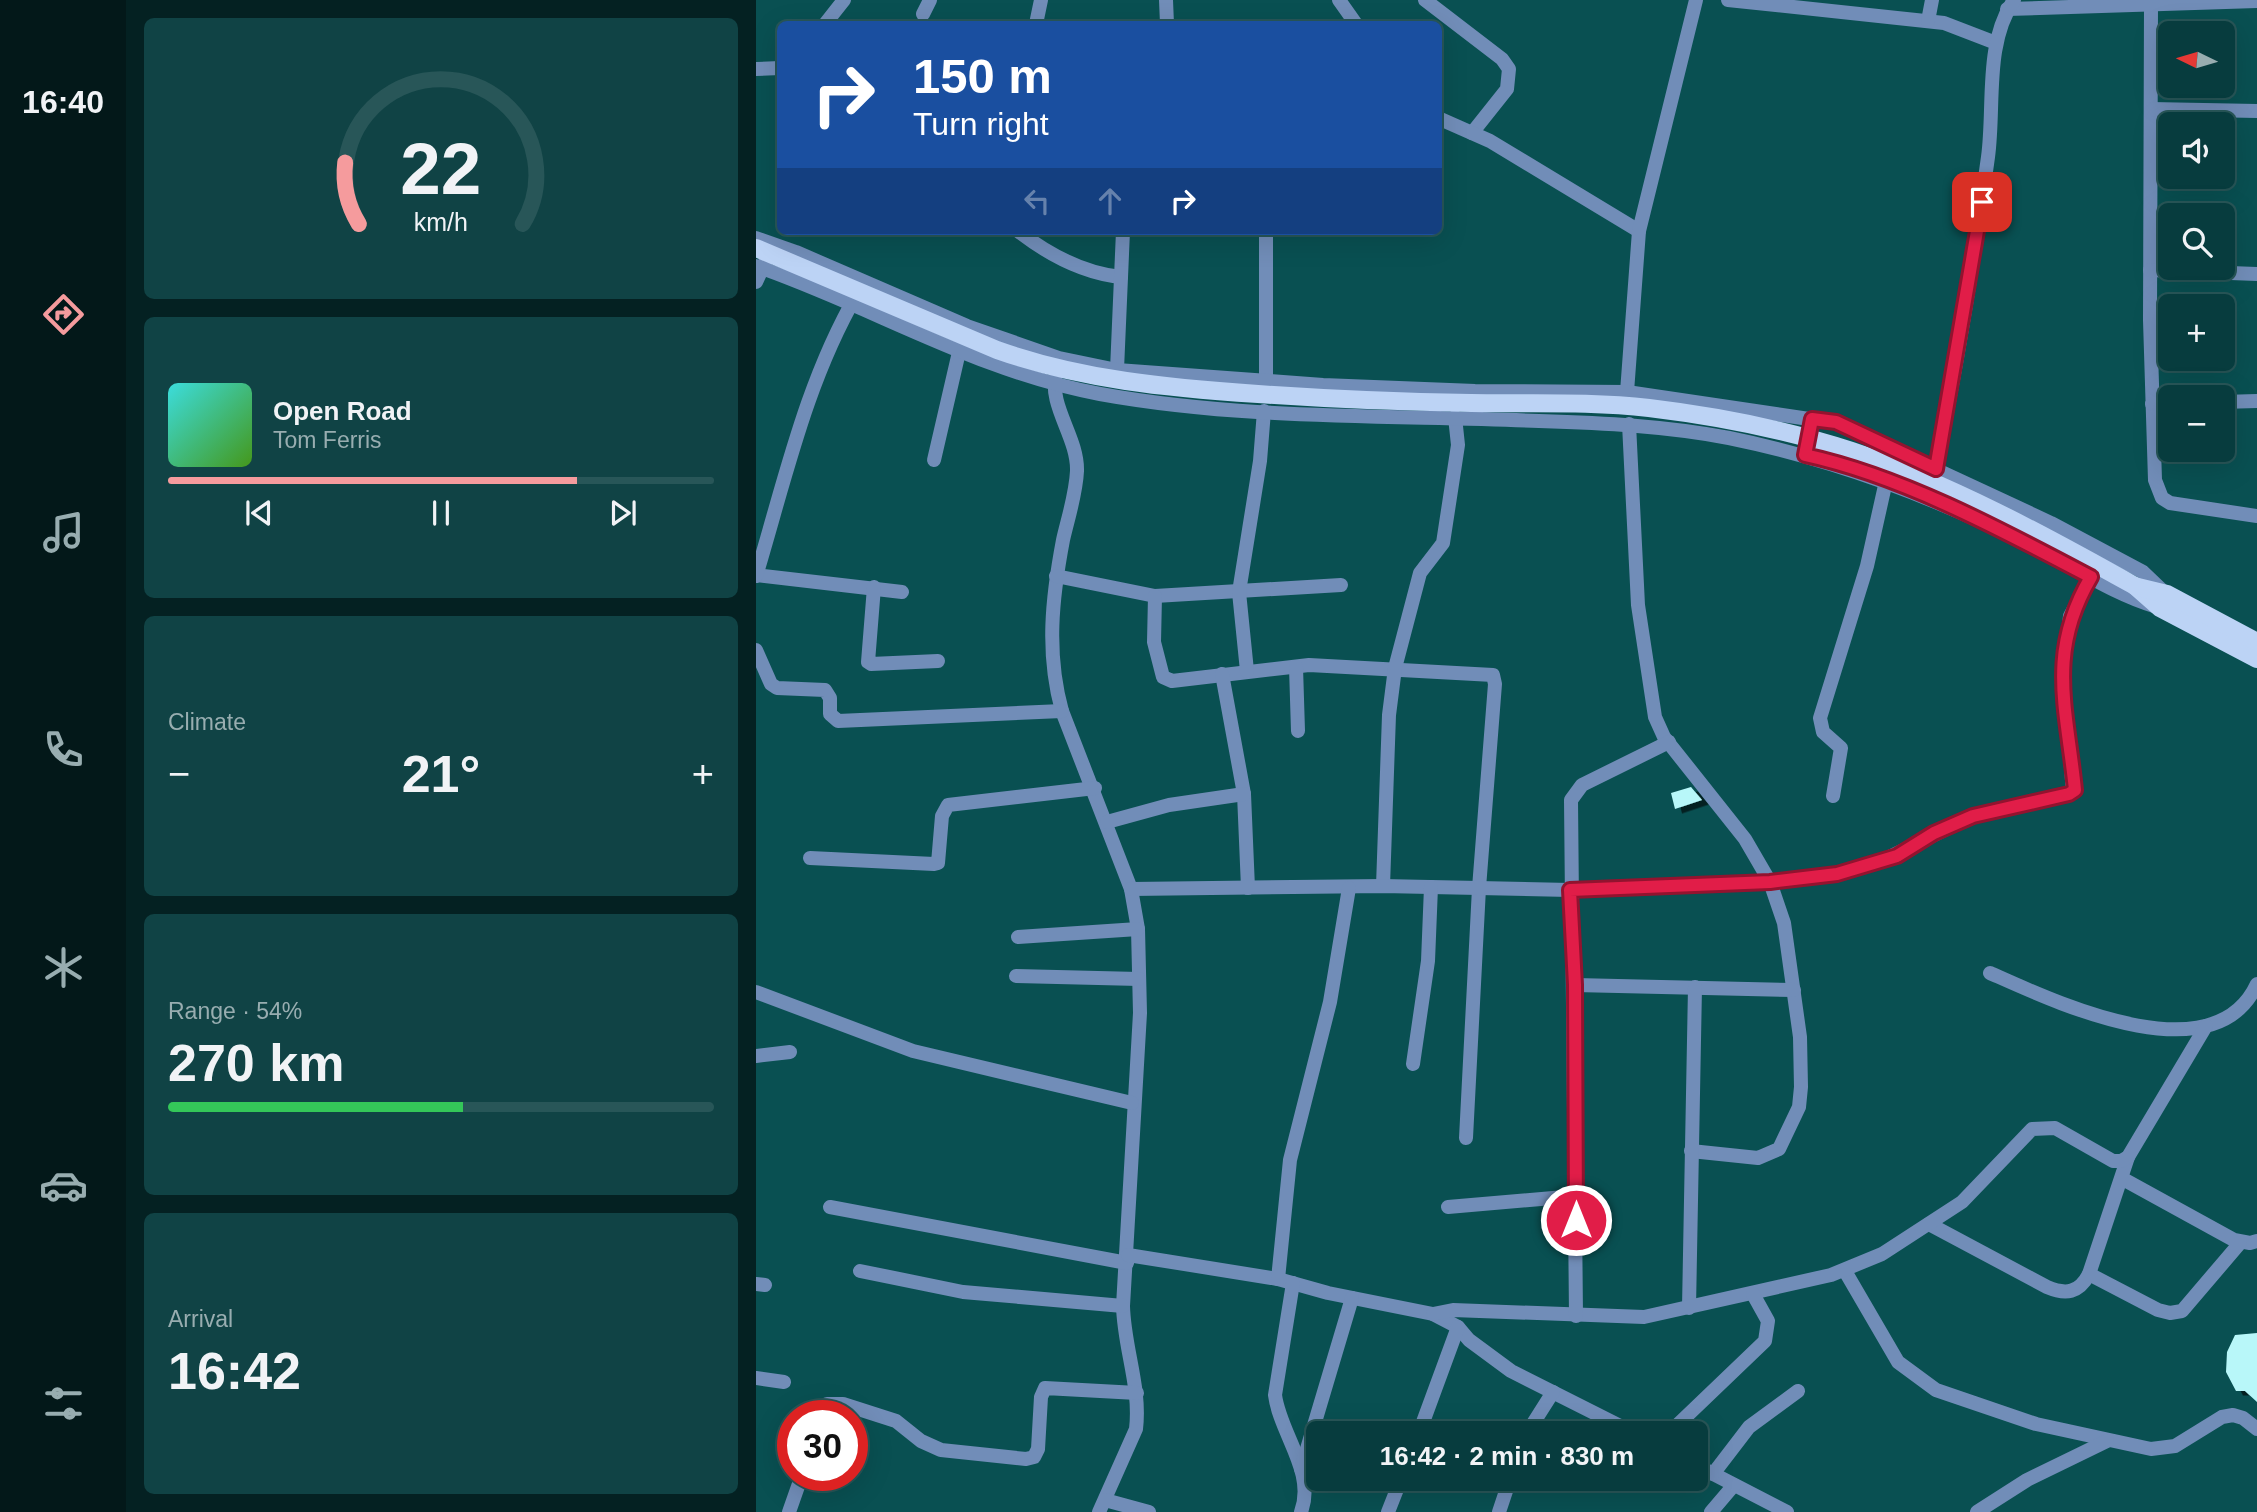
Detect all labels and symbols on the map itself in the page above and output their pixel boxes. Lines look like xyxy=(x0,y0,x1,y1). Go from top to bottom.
north arrow xyxy=(2158,21,2235,98)
pin xyxy=(1952,172,2012,232)
position arrow xyxy=(1539,1183,1613,1257)
speed limit sign: 30 xyxy=(777,1400,868,1491)

